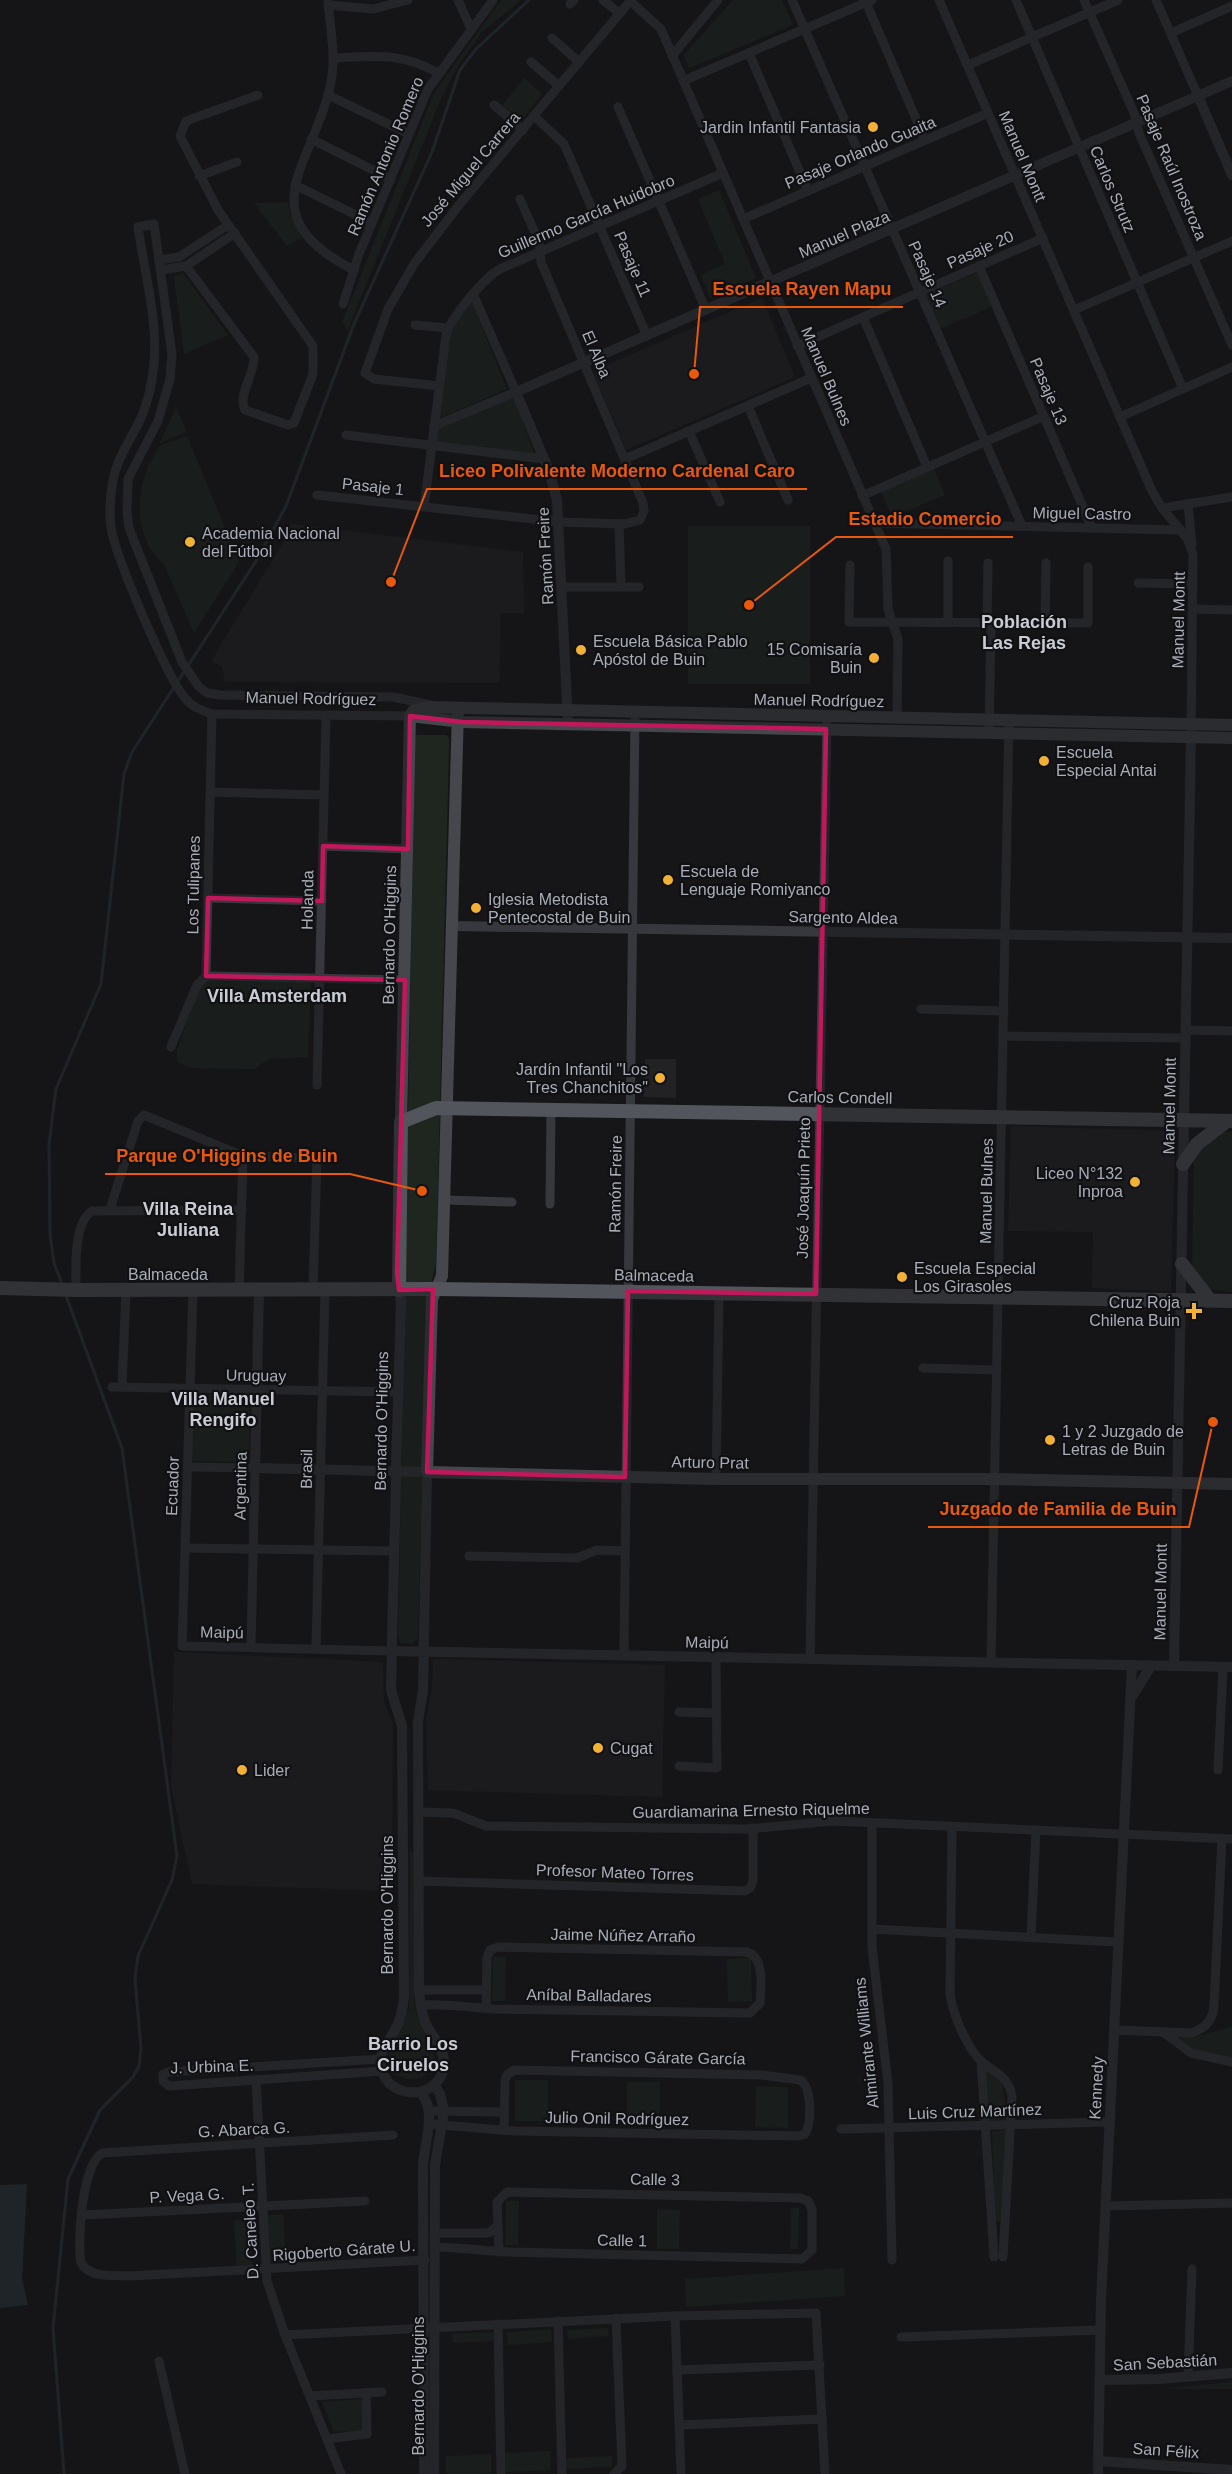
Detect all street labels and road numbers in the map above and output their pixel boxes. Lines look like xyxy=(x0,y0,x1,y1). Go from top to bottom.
street label: Ramón Antonio Romero xyxy=(344,74,427,238)
street label: Pasaje Raúl Inostroza xyxy=(1133,92,1210,243)
street label: Manuel Montt xyxy=(996,108,1050,205)
street label: José Miguel Carrera xyxy=(418,109,523,230)
street label: Pasaje Orlando Guaita xyxy=(782,113,938,192)
street label: Carlos Strutz xyxy=(1087,143,1138,235)
street label: Guillermo García Huidobro xyxy=(495,171,677,261)
street label: Manuel Plaza xyxy=(796,208,892,261)
street label: Pasaje 20 xyxy=(944,227,1016,272)
street label: Pasaje 11 xyxy=(611,229,654,300)
street label: Pasaje 14 xyxy=(905,238,950,310)
street label: Manuel Bulnes xyxy=(798,324,855,428)
street label: El Alba xyxy=(579,328,614,381)
street label: Pasaje 13 xyxy=(1027,355,1070,427)
street label: Pasaje 1 xyxy=(341,475,405,498)
street label: Miguel Castro xyxy=(1032,504,1132,523)
street label: Ramón Freire xyxy=(534,507,557,605)
street label: Manuel Montt xyxy=(1169,571,1188,669)
street label: Manuel Rodríguez xyxy=(245,689,377,708)
street label: Manuel Rodríguez xyxy=(753,691,885,710)
street label: Los Tulipanes xyxy=(184,836,203,935)
street label: Bernardo O'Higgins xyxy=(380,865,399,1005)
street label: Holanda xyxy=(298,870,317,930)
street label: Sargento Aldea xyxy=(788,908,898,927)
street label: Manuel Montt xyxy=(1160,1057,1179,1155)
street label: Carlos Condell xyxy=(787,1088,893,1107)
street label: José Joaquín Prieto xyxy=(794,1117,813,1259)
street label: Ramón Freire xyxy=(606,1135,625,1233)
street label: Manuel Bulnes xyxy=(977,1138,996,1244)
street label: Balmaceda xyxy=(128,1266,208,1283)
street label: Balmaceda xyxy=(614,1266,694,1285)
street label: Bernardo O'Higgins xyxy=(372,1351,391,1491)
street label: Uruguay xyxy=(226,1366,286,1385)
street label: Brasil xyxy=(298,1449,315,1489)
street label: Argentina xyxy=(231,1452,250,1520)
street label: Arturo Prat xyxy=(671,1453,749,1472)
street label: Ecuador xyxy=(163,1455,182,1516)
street label: Manuel Montt xyxy=(1151,1543,1170,1641)
street label: Maipú xyxy=(200,1624,244,1641)
street label: Maipú xyxy=(685,1634,729,1651)
street label: Guardiamarina Ernesto Riquelme xyxy=(632,1800,870,1821)
street label: Bernardo O'Higgins xyxy=(379,1835,396,1975)
street label: Profesor Mateo Torres xyxy=(536,1861,694,1884)
street label: Jaime Núñez Arraño xyxy=(550,1926,696,1945)
street label: Almirante Williams xyxy=(851,1977,882,2109)
street label: Aníbal Balladares xyxy=(526,1986,652,2005)
street label: Francisco Gárate García xyxy=(570,2047,746,2068)
street label: Kennedy xyxy=(1086,2056,1107,2120)
street label: J. Urbina E. xyxy=(170,2057,254,2076)
street label: Luis Cruz Martínez xyxy=(908,2101,1042,2122)
street label: Julio Onil Rodríguez xyxy=(545,2109,689,2128)
street label: G. Abarca G. xyxy=(197,2119,291,2140)
street label: Calle 3 xyxy=(630,2171,680,2188)
street label: D. Caneleo T. xyxy=(239,2182,262,2280)
street label: P. Vega G. xyxy=(149,2185,225,2206)
street label: Calle 1 xyxy=(597,2232,647,2249)
street label: Rigoberto Gárate U. xyxy=(272,2237,416,2264)
street label: Bernardo O'Higgins xyxy=(410,2316,427,2456)
street label: San Sebastián xyxy=(1113,2351,1217,2374)
street label: San Félix xyxy=(1132,2440,1200,2461)

